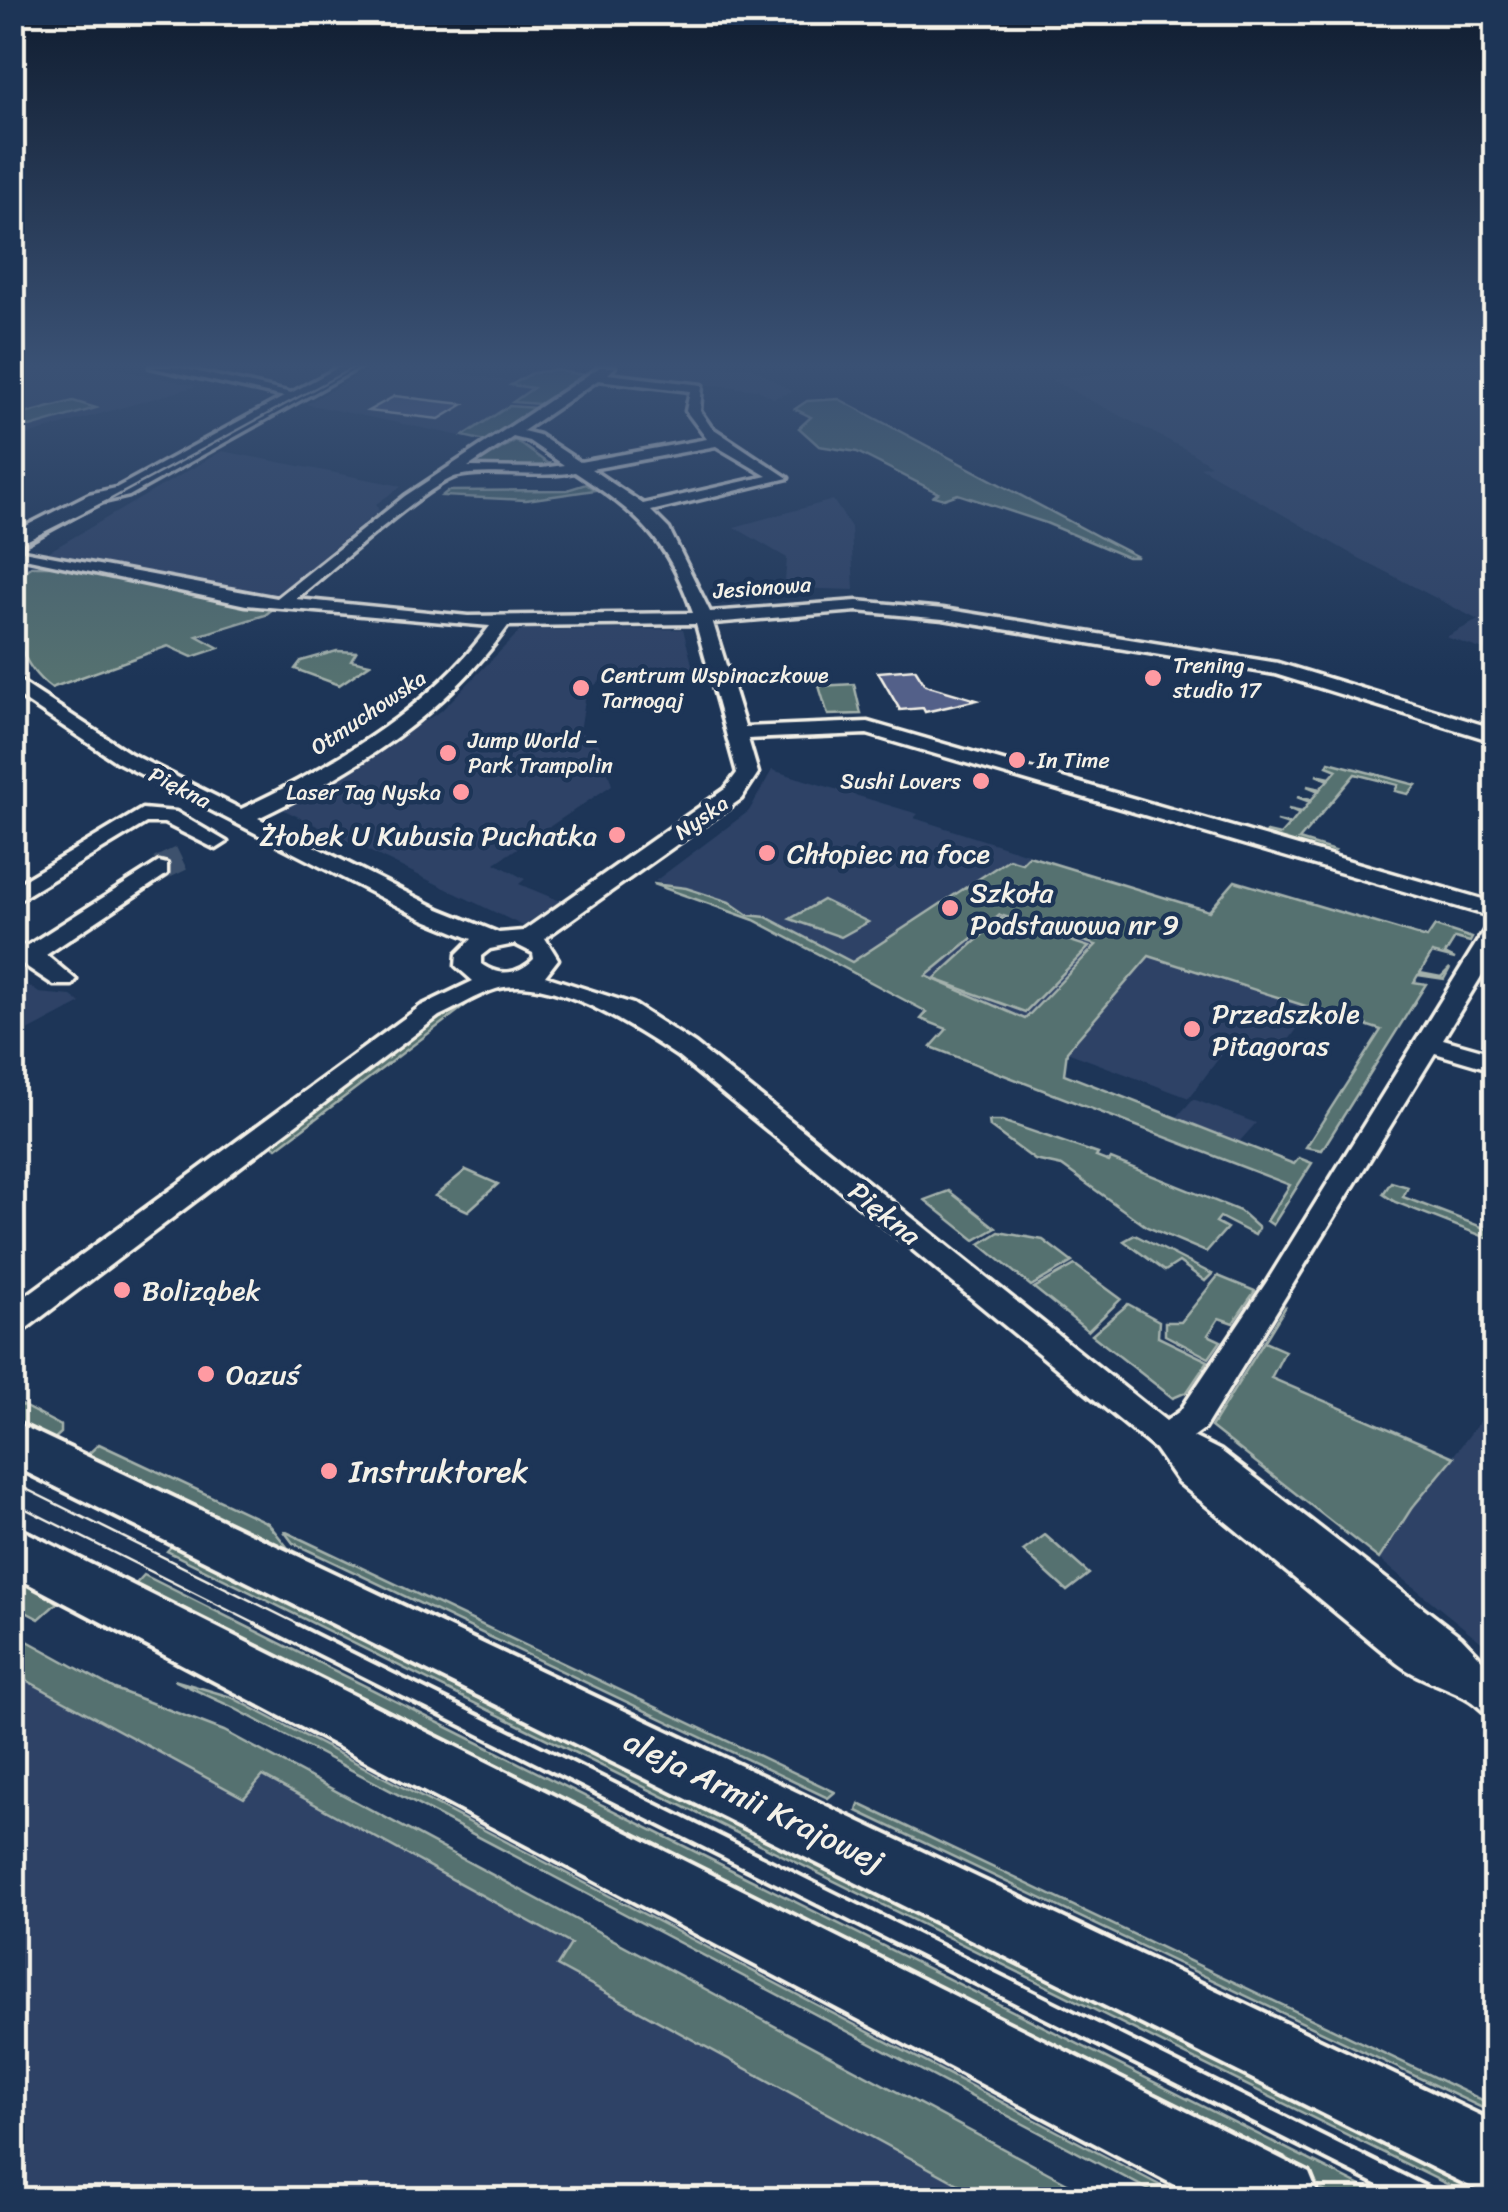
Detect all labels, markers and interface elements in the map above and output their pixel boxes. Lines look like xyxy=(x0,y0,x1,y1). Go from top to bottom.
street label: Jesionowa xyxy=(711,565,813,610)
place label: Trening studio 17 xyxy=(1172,646,1262,710)
place label: Centrum Wspinaczkowe Tarnogaj xyxy=(601,656,829,720)
street label: Otmuchowska xyxy=(302,659,434,766)
marker: Trening studio 17 xyxy=(1142,667,1164,689)
marker: Centrum Wspinaczkowe Tarnogaj xyxy=(570,677,592,699)
place label: Jump World – Park Trampolin xyxy=(467,721,613,785)
place label: In Time xyxy=(1036,741,1110,780)
marker: Jump World – Park Trampolin xyxy=(437,742,459,764)
marker: In Time xyxy=(1006,749,1028,771)
street label: Piękna xyxy=(142,755,219,820)
place label: Sushi Lovers xyxy=(840,762,962,801)
marker: Sushi Lovers xyxy=(970,770,992,792)
place label: Laser Tag Nyska xyxy=(286,773,441,812)
marker: Laser Tag Nyska xyxy=(450,781,472,803)
street label: Nyska xyxy=(666,784,737,850)
place label: Żłobek U Kubusia Puchatka xyxy=(259,811,597,860)
marker: Żłobek U Kubusia Puchatka xyxy=(606,824,628,846)
place label: Chłopiec na foce xyxy=(787,829,990,878)
marker: Chłopiec na foce xyxy=(756,842,778,864)
place label: Szkoła Podstawowa nr 9 xyxy=(970,868,1179,949)
marker: Szkoła Podstawowa nr 9 xyxy=(939,897,961,919)
place label: Przedszkole Pitagoras xyxy=(1212,989,1360,1070)
marker: Przedszkole Pitagoras xyxy=(1181,1018,1203,1040)
street label: Piękna xyxy=(837,1168,933,1259)
place label: Boliząbek xyxy=(142,1266,260,1315)
marker: Boliząbek xyxy=(111,1279,133,1301)
place label: Oazuś xyxy=(226,1350,303,1399)
marker: Oazuś xyxy=(195,1363,217,1385)
place label: Instruktorek xyxy=(348,1443,529,1500)
marker: Instruktorek xyxy=(318,1460,340,1482)
street label: aleja Armii Krajowej xyxy=(614,1714,895,1890)

